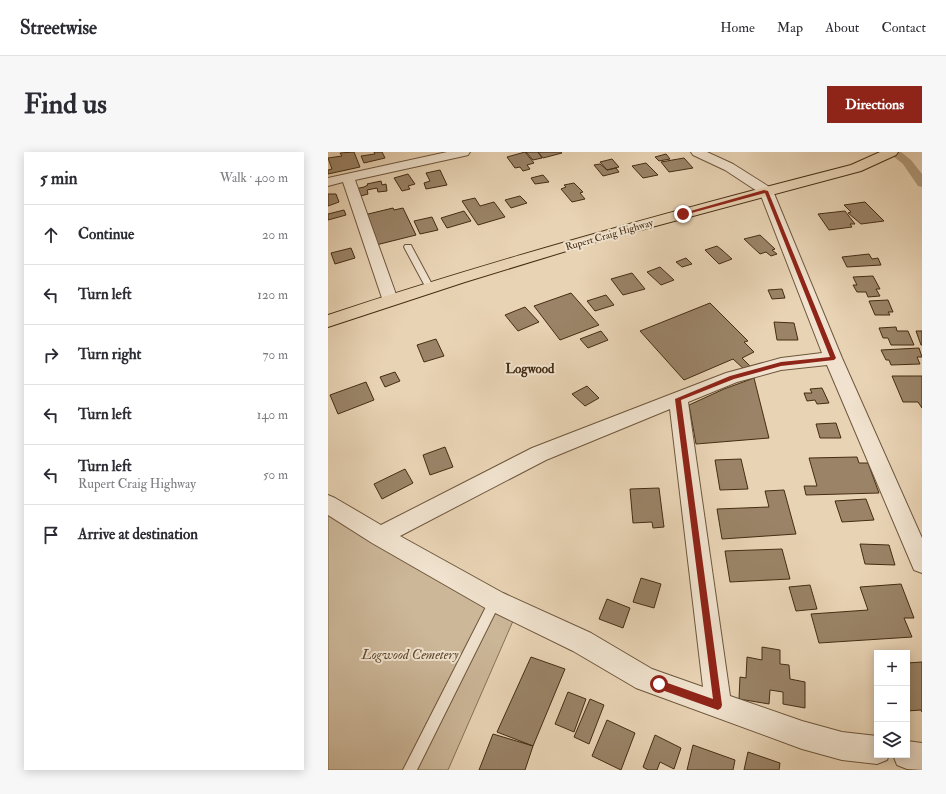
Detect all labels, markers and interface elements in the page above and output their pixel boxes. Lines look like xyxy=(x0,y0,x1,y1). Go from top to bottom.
text: Streetwise xyxy=(20,16,97,40)
text: Home xyxy=(720,19,755,36)
text: Map xyxy=(777,19,803,36)
text: About xyxy=(825,19,859,36)
text: Contact xyxy=(881,19,926,36)
button: Directions xyxy=(827,86,922,123)
text: Find us xyxy=(24,87,107,122)
text: 5 min xyxy=(40,168,78,189)
text: Walk · 400 m xyxy=(220,170,288,186)
route end xyxy=(674,205,692,223)
street label: Rupert Craig Highway xyxy=(564,217,655,254)
icon: ahead xyxy=(40,224,62,246)
text: Continue xyxy=(78,225,134,244)
text: 20 m xyxy=(262,227,288,243)
icon: left xyxy=(40,284,62,306)
text: Turn left xyxy=(78,285,132,304)
text: 120 m xyxy=(257,287,288,303)
icon: right xyxy=(40,344,62,366)
text: Turn right xyxy=(78,345,141,364)
text: 70 m xyxy=(263,347,288,363)
district label: Logwood xyxy=(506,361,555,378)
icon: left xyxy=(40,404,62,426)
text: Turn left xyxy=(78,405,132,424)
text: 140 m xyxy=(257,407,288,423)
text: Turn left xyxy=(78,457,132,476)
icon: left xyxy=(40,464,62,486)
text: 50 m xyxy=(263,467,288,483)
text: Rupert Craig Highway xyxy=(78,476,196,492)
icon: arrive xyxy=(40,524,62,546)
text: Arrive at destination xyxy=(78,525,198,544)
park label: Logwood Cemetery xyxy=(361,646,459,663)
map controls xyxy=(874,650,910,758)
button: + xyxy=(874,650,910,686)
route start xyxy=(650,675,668,693)
button: − xyxy=(874,686,910,722)
button: layers xyxy=(874,722,910,758)

